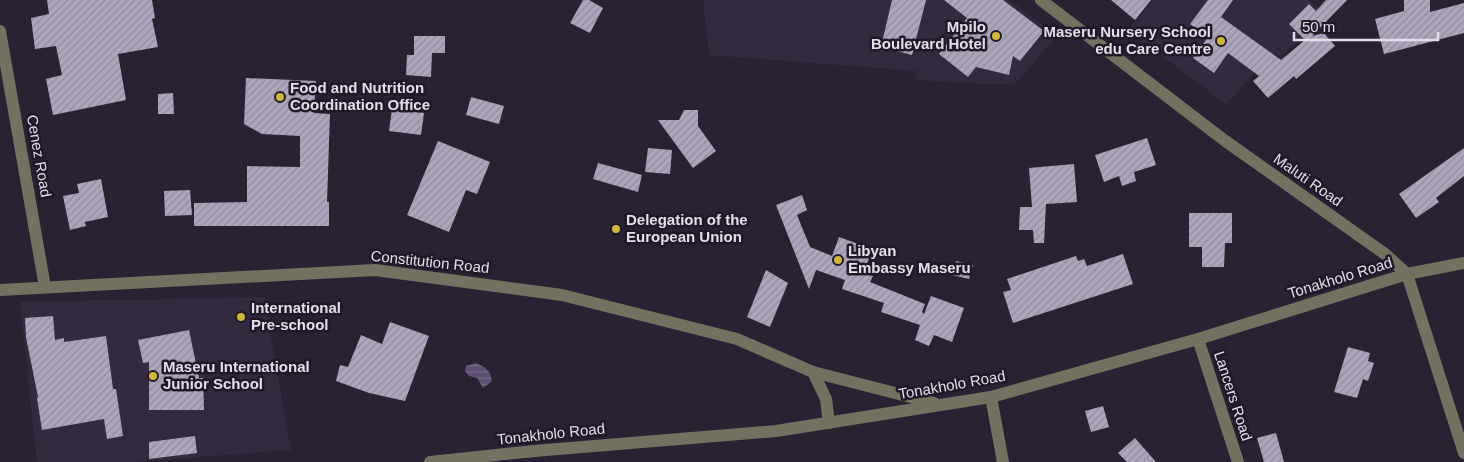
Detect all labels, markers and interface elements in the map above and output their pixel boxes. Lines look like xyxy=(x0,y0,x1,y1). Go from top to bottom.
scale bar xyxy=(1294,10,1438,42)
place label: Mpilo Boulevard Hotel xyxy=(871,18,986,52)
text: 50 m xyxy=(1302,18,1335,35)
place label: Maseru Nursery School edu Care Centre xyxy=(1043,23,1211,57)
marker: Mpilo Boulevard Hotel xyxy=(990,30,1002,42)
marker: Maseru Nursery School edu Care Centre xyxy=(1215,35,1227,47)
place label: Food and Nutrition Coordination Office xyxy=(290,79,430,113)
marker: Food and Nutrition Coordination Office xyxy=(274,91,286,103)
street label: Cenez Road xyxy=(24,113,55,198)
street label: Maluti Road xyxy=(1271,150,1346,210)
place label: Delegation of the European Union xyxy=(626,211,748,245)
marker: Delegation of the European Union xyxy=(610,223,622,235)
place label: Libyan Embassy Maseru xyxy=(848,242,971,276)
street label: Constitution Road xyxy=(370,247,490,276)
marker: Libyan Embassy Maseru xyxy=(832,254,844,266)
street label: Tonakholo Road xyxy=(1286,254,1394,302)
place label: International Pre-school xyxy=(251,299,341,333)
marker: International Pre-school xyxy=(235,311,247,323)
street label: Lancers Road xyxy=(1211,349,1256,443)
place label: Maseru International Junior School xyxy=(163,358,310,392)
street label: Tonakholo Road xyxy=(897,367,1007,402)
marker: Maseru International Junior School xyxy=(147,370,159,382)
street label: Tonakholo Road xyxy=(496,419,606,448)

